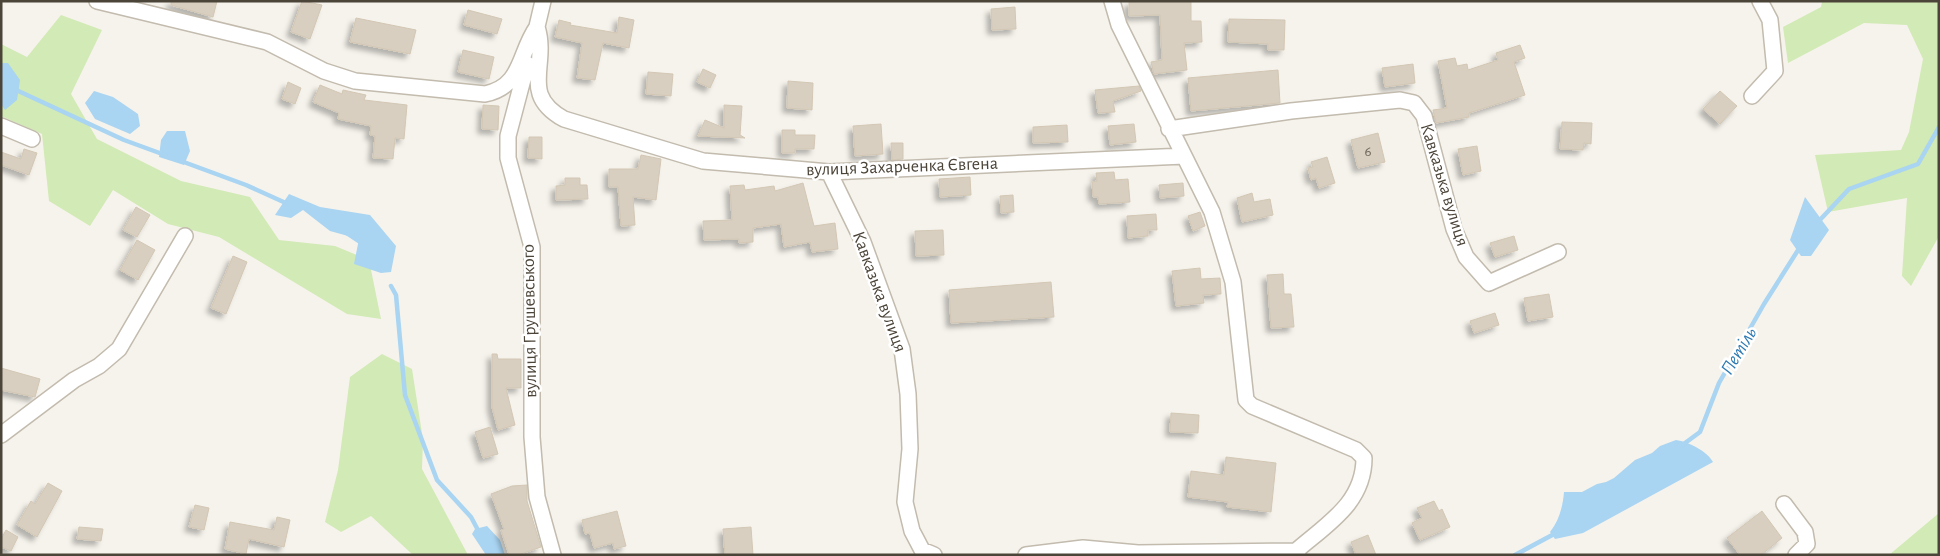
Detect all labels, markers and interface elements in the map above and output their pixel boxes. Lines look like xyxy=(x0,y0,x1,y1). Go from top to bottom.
street label: Кавказька вулиця xyxy=(1417,121,1471,249)
house number: 6 xyxy=(1364,144,1372,159)
street label: вулиця Захарченка Євгена xyxy=(806,155,998,179)
street label: Кавказька вулиця xyxy=(849,229,909,355)
street label: вулиця Грушевського xyxy=(520,244,540,398)
water label: Петіль xyxy=(1718,324,1761,378)

